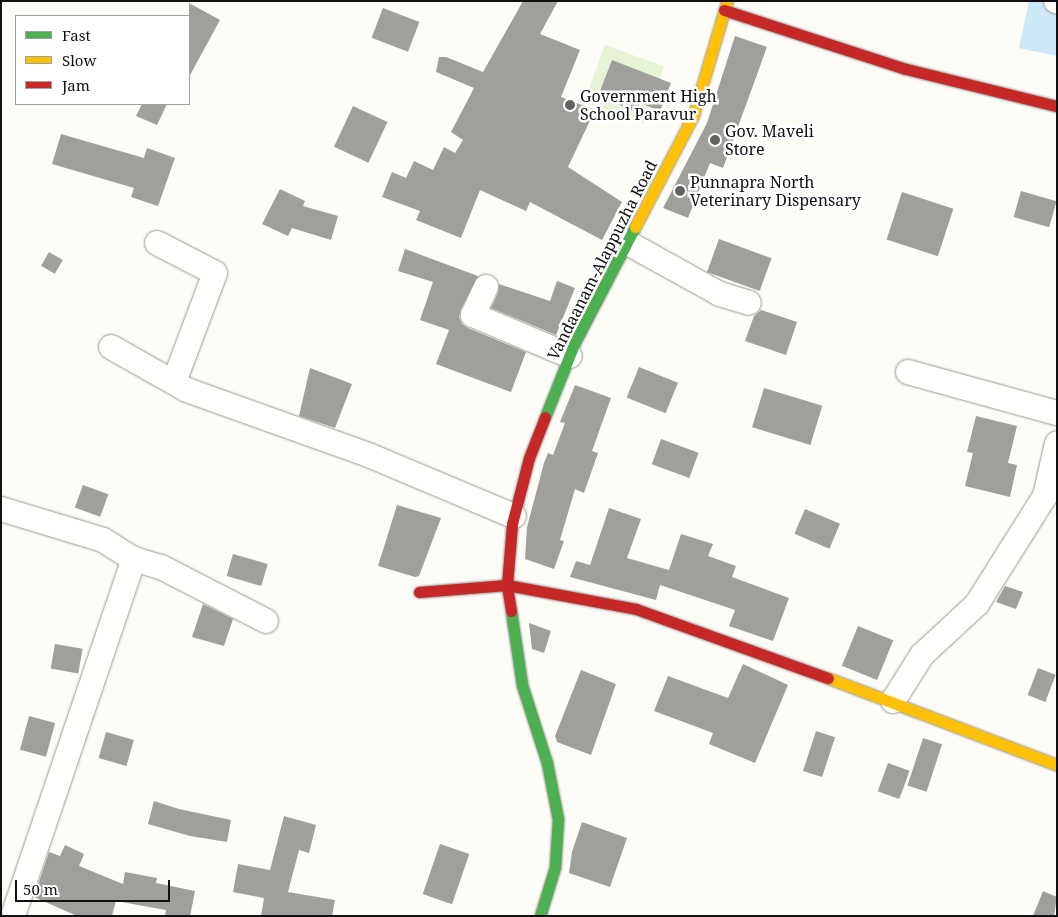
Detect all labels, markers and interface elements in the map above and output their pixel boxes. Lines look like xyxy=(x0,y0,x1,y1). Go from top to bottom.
legend xyxy=(15,15,190,105)
text: Fast xyxy=(62,25,91,45)
text: Slow xyxy=(62,50,96,70)
text: Jam xyxy=(62,75,90,95)
place label: Government High School Paravur xyxy=(580,86,717,124)
marker: Government High School Paravur xyxy=(564,99,576,111)
place label: Gov. Maveli Store xyxy=(725,121,814,159)
marker: Gov. Maveli Store xyxy=(709,134,721,146)
street label: Vandaanam-Alappuzha Road xyxy=(543,157,661,363)
place label: Punnapra North Veterinary Dispensary xyxy=(690,172,861,210)
marker: Punnapra North Veterinary Dispensary xyxy=(674,185,686,197)
scale bar xyxy=(18,870,172,902)
text: 50 m xyxy=(23,879,58,899)

